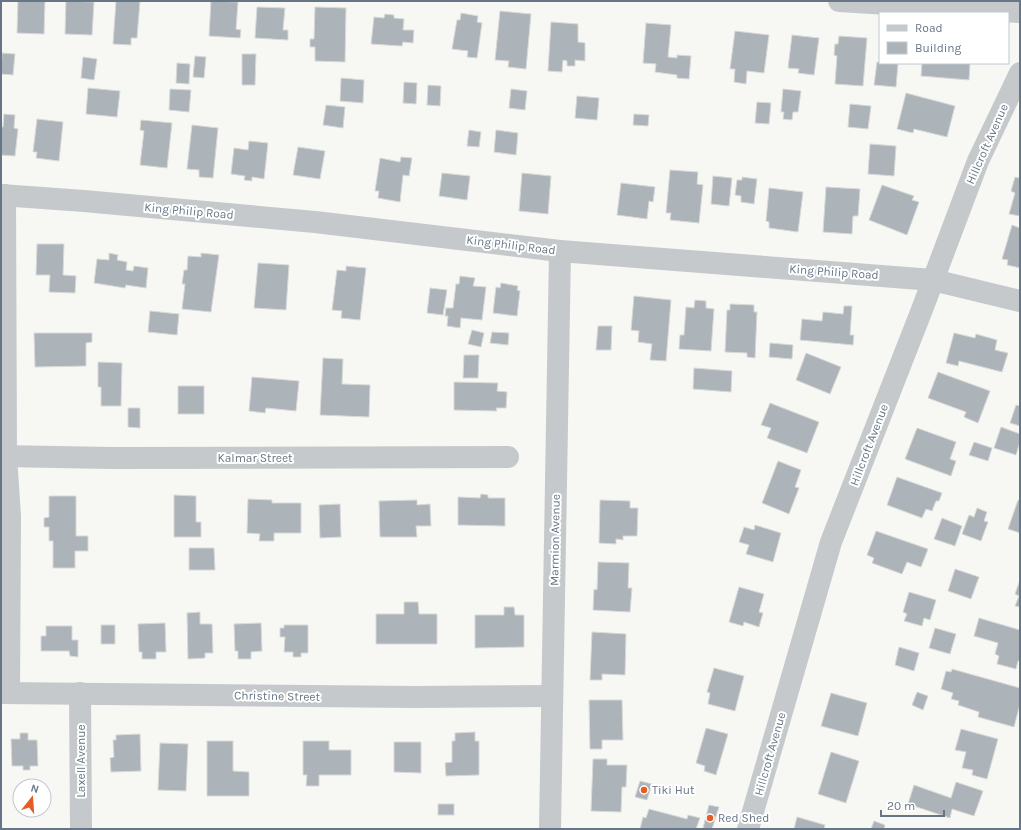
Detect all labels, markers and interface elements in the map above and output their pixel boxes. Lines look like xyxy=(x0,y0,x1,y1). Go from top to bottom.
legend xyxy=(879,12,1009,64)
text: Road xyxy=(915,21,943,35)
text: Building xyxy=(915,41,962,55)
street label: Hillcroft Avenue xyxy=(963,102,1011,186)
street label: King Philip Road xyxy=(144,200,234,222)
street label: King Philip Road xyxy=(466,233,556,257)
street label: King Philip Road xyxy=(789,262,879,282)
street label: Hillcroft Avenue xyxy=(847,402,891,488)
street label: Kalmar Street xyxy=(217,451,293,465)
street label: Marmion Avenue xyxy=(547,494,563,586)
street label: Christine Street xyxy=(234,688,321,704)
street label: Hillcroft Avenue xyxy=(751,711,789,797)
street label: Laxell Avenue xyxy=(74,724,88,798)
north arrow xyxy=(12,778,52,818)
text: N xyxy=(29,782,40,796)
place label: Tiki Hut xyxy=(652,783,695,797)
marker: Tiki Hut xyxy=(639,785,649,795)
scale bar xyxy=(881,792,944,818)
text: 20 m xyxy=(887,799,915,813)
place label: Red Shed xyxy=(718,811,769,825)
marker: Red Shed xyxy=(705,813,715,823)

